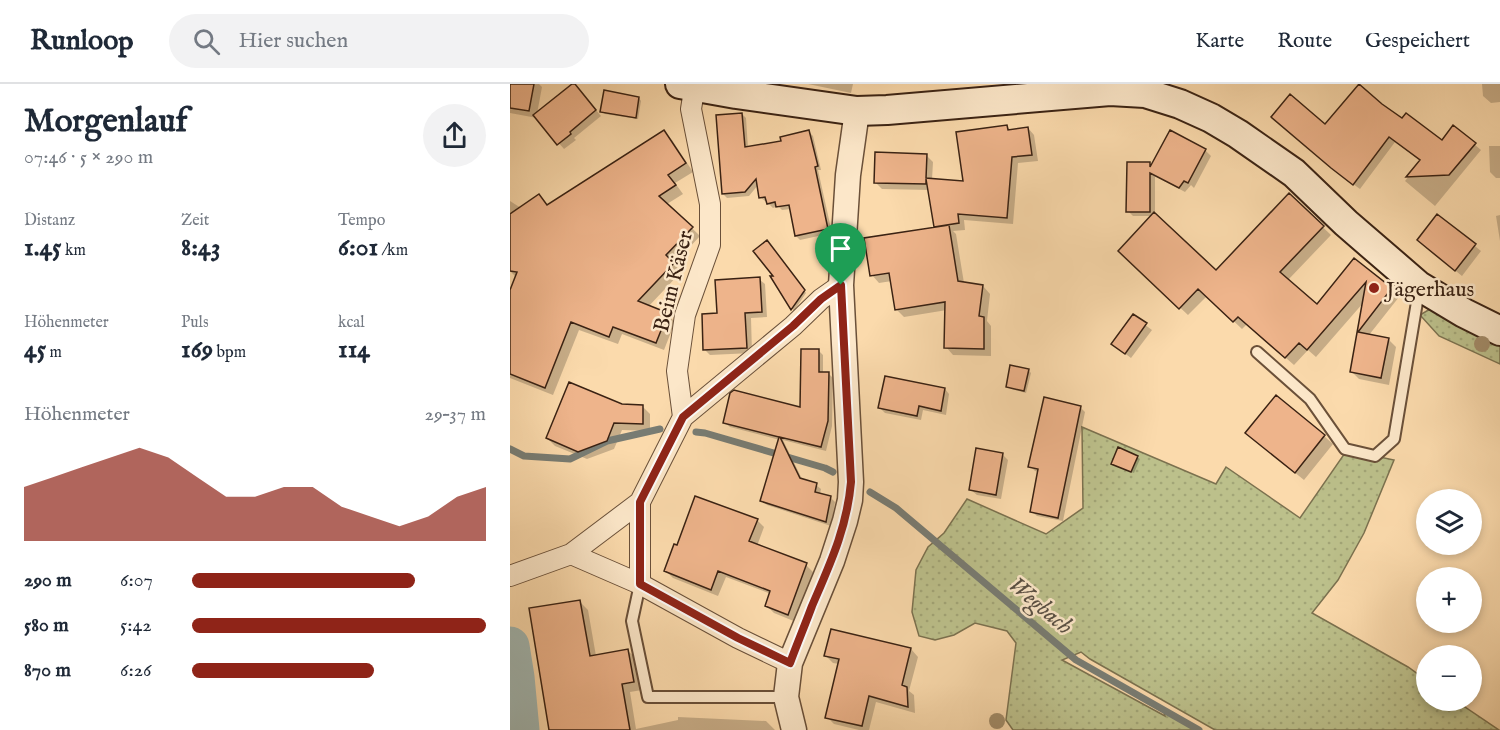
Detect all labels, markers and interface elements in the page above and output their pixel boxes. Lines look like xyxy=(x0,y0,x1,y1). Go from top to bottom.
search box xyxy=(169,14,589,68)
text: Runloop xyxy=(30,24,133,59)
icon: search xyxy=(190,25,223,58)
text: Hier suchen xyxy=(238,27,348,55)
text: Karte xyxy=(1195,28,1244,55)
text: Route xyxy=(1277,28,1332,55)
text: Gespeichert xyxy=(1365,28,1470,55)
text: Morgenlauf xyxy=(24,101,188,143)
button: share xyxy=(423,104,486,167)
text: 07:46 · 5 × 290 m xyxy=(24,145,153,170)
text: Distanz xyxy=(24,211,75,231)
text: Zeit xyxy=(181,211,209,231)
text: Tempo xyxy=(338,211,385,231)
pin xyxy=(815,223,866,285)
street label: Beim Käser xyxy=(648,228,700,335)
text: 1.45 xyxy=(24,231,62,264)
text: 8:43 xyxy=(181,231,221,264)
text: 6:01 xyxy=(338,231,378,264)
icon: arrive xyxy=(824,232,857,265)
text: km xyxy=(62,241,86,261)
text: /km xyxy=(378,241,408,261)
place label: Jägerhaus xyxy=(1383,276,1474,304)
marker: Jägerhaus xyxy=(1367,281,1381,295)
text: Höhenmeter xyxy=(24,313,109,333)
text: Puls xyxy=(181,313,209,333)
text: kcal xyxy=(338,313,365,333)
text: 45 xyxy=(24,333,46,366)
text: 169 xyxy=(181,333,213,366)
text: 114 xyxy=(338,333,370,366)
text: m xyxy=(46,343,62,363)
text: bpm xyxy=(213,343,246,363)
text: Höhenmeter xyxy=(24,402,130,427)
text: 29–37 m xyxy=(425,402,486,427)
map controls xyxy=(1416,489,1482,711)
button: layers xyxy=(1416,489,1482,555)
button: + xyxy=(1416,567,1482,633)
text: 290 m xyxy=(24,568,72,593)
text: 6:07 xyxy=(120,568,153,593)
water label: Wegbach xyxy=(1001,570,1079,642)
text: 580 m xyxy=(24,613,69,638)
text: 5:42 xyxy=(120,613,152,638)
button: − xyxy=(1416,645,1482,711)
text: 870 m xyxy=(24,658,71,683)
text: 6:26 xyxy=(120,658,152,683)

